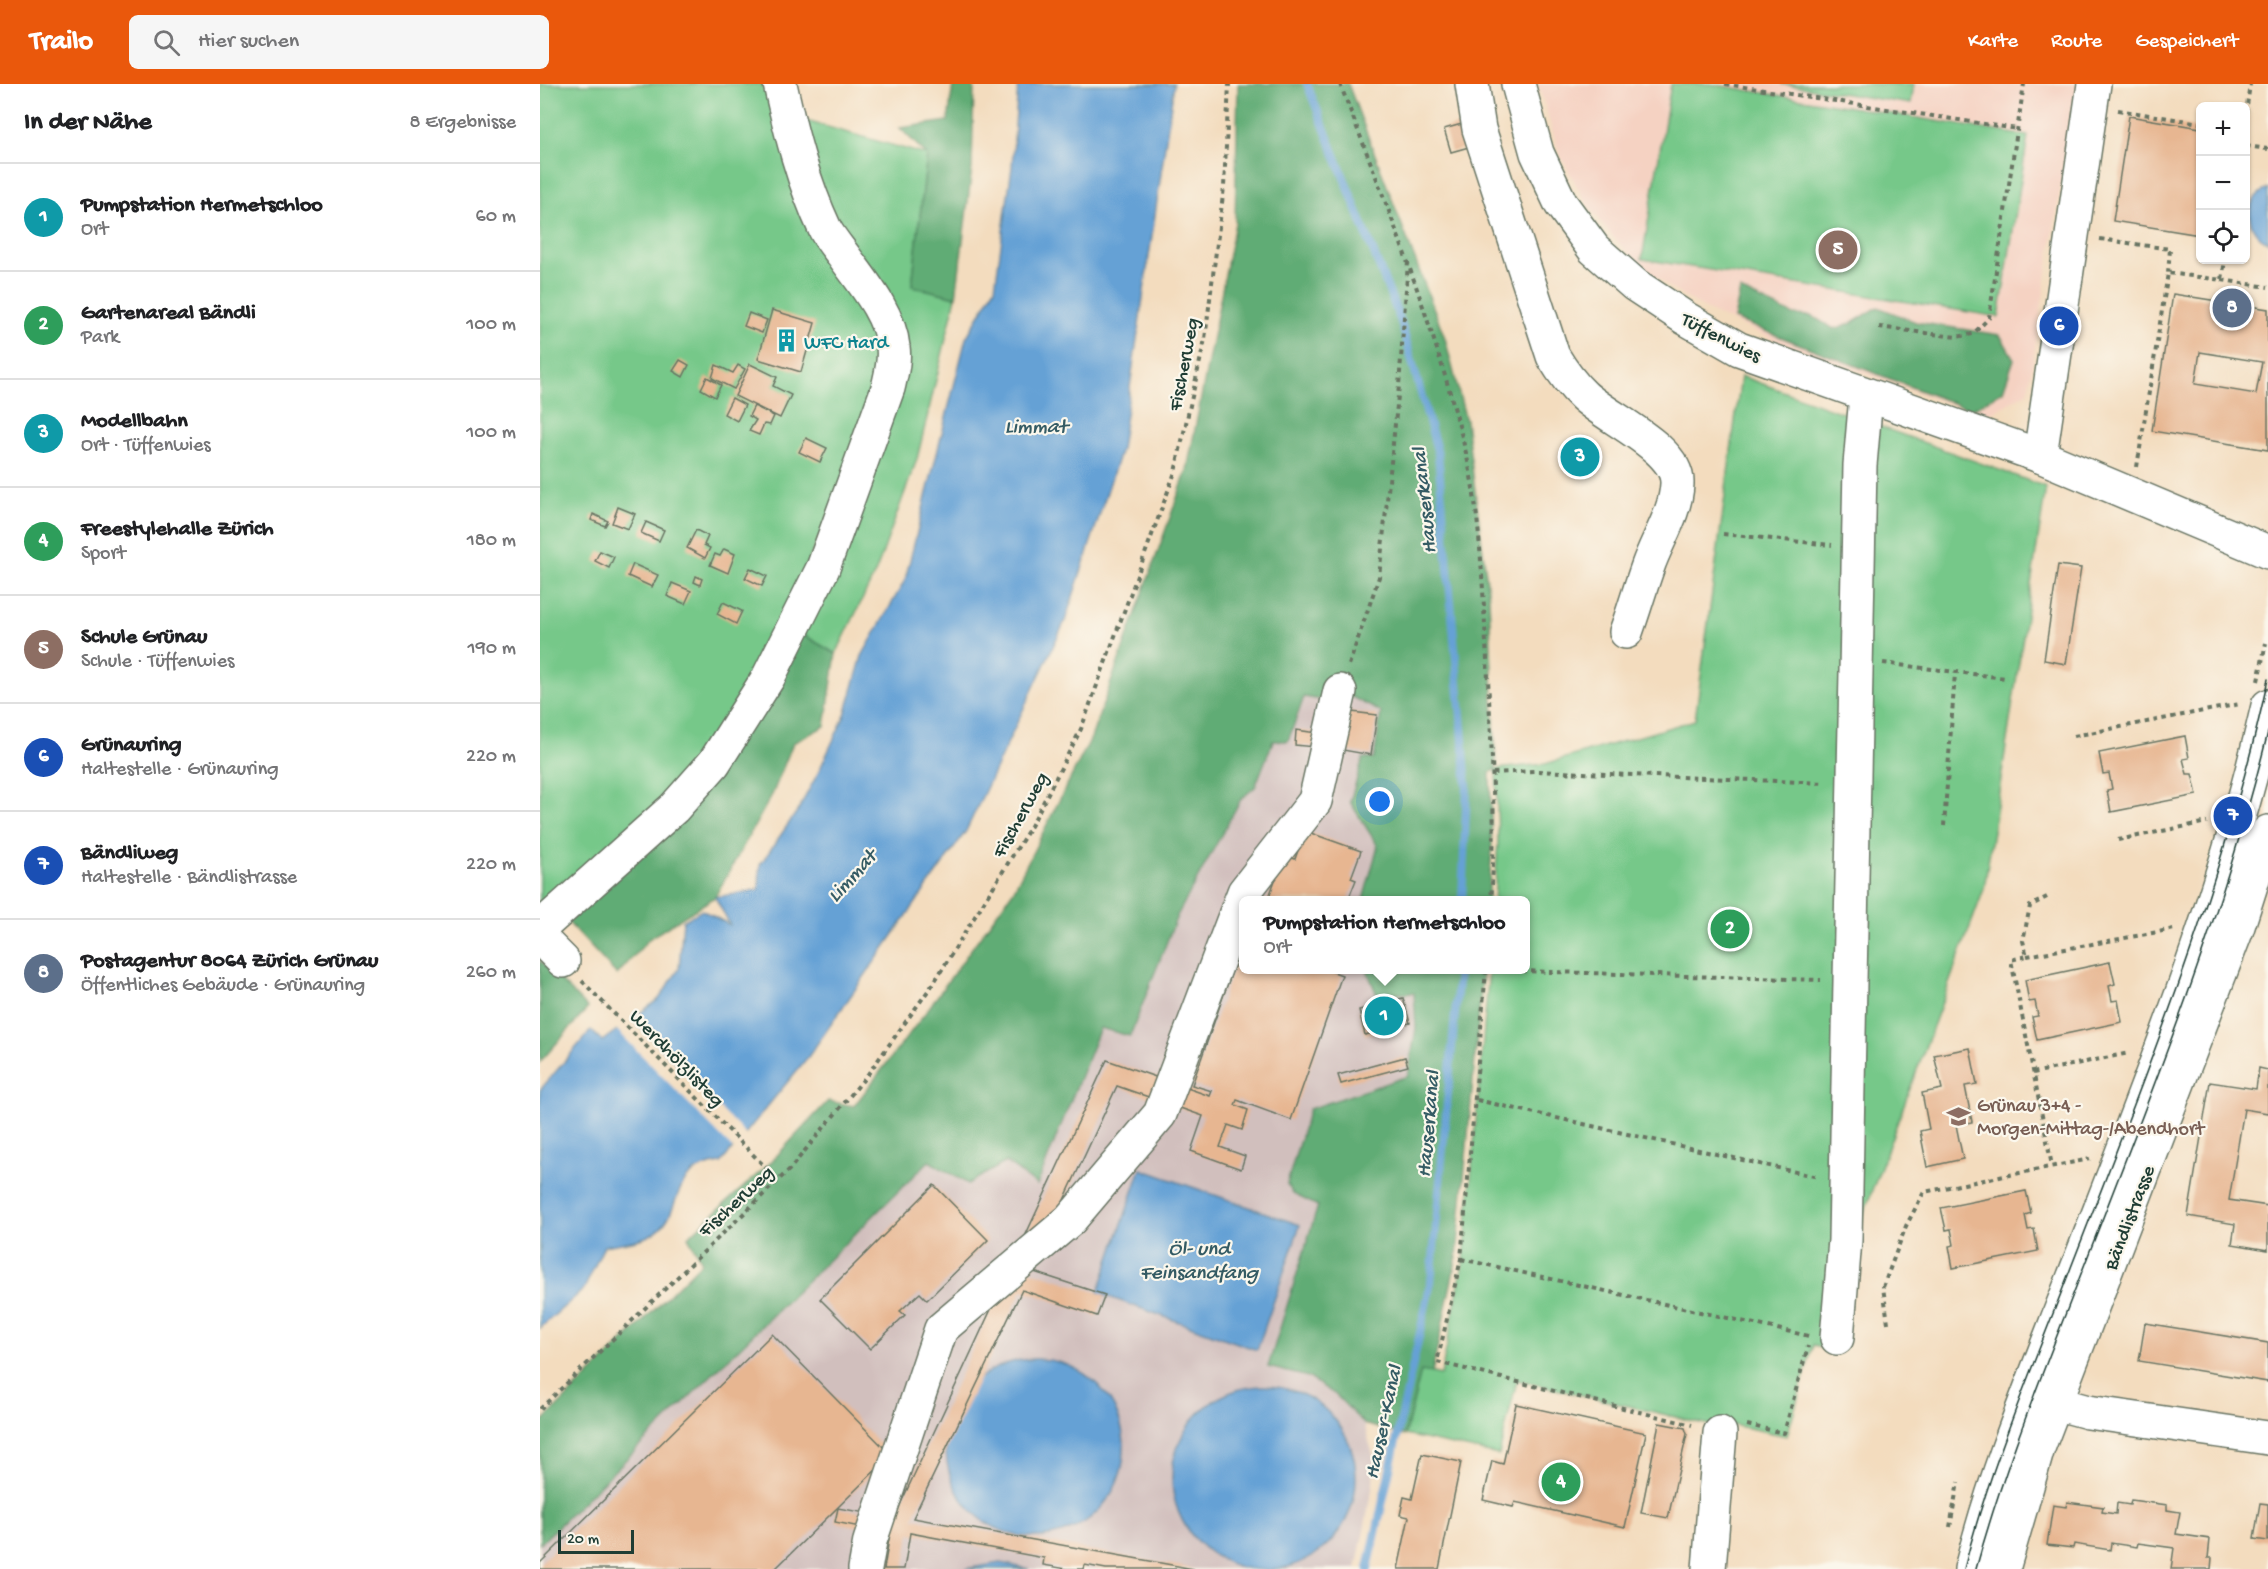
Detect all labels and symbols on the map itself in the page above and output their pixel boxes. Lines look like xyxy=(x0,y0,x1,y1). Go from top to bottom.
pin: 5 xyxy=(1818,228,1858,272)
pin: 8 xyxy=(2212,286,2252,330)
pin: 6 xyxy=(2040,304,2078,348)
street label: Tüffenwies xyxy=(1676,309,1765,369)
street label: Fischerweg xyxy=(1165,316,1206,414)
building icon: WFC Hard xyxy=(773,328,799,354)
place label: WFC Hard xyxy=(804,333,890,356)
water label: Limmat xyxy=(1005,416,1071,441)
pin: 3 xyxy=(1560,434,1600,479)
water label: Hauserkanal xyxy=(1408,445,1444,555)
street label: Fischerweg xyxy=(989,769,1055,863)
your location xyxy=(1365,787,1394,816)
pin: 7 xyxy=(2214,794,2252,838)
water label: Limmat xyxy=(823,843,886,909)
pin: 2 xyxy=(1710,906,1750,952)
pin: 1 xyxy=(1364,994,1404,1038)
street label: Werdhölzlisteg xyxy=(623,1006,728,1113)
water label: Hauserkanal xyxy=(1413,1069,1448,1179)
place label: Grünau 3+4 - Morgen-Mittag-/Abendhort xyxy=(1977,1096,2206,1142)
school or university icon: Grünau 3+4 - Morgen-Mittag-/Abendhort xyxy=(1946,1103,1972,1129)
street label: Fischerweg xyxy=(694,1162,780,1244)
street label: Bändlistrasse xyxy=(2100,1162,2162,1275)
water label: Öl- und Feinsandfang xyxy=(1140,1238,1260,1287)
water label: Hauser-Kanal xyxy=(1361,1362,1410,1482)
pin: 4 xyxy=(1542,1460,1580,1504)
scale bar xyxy=(558,1527,634,1554)

